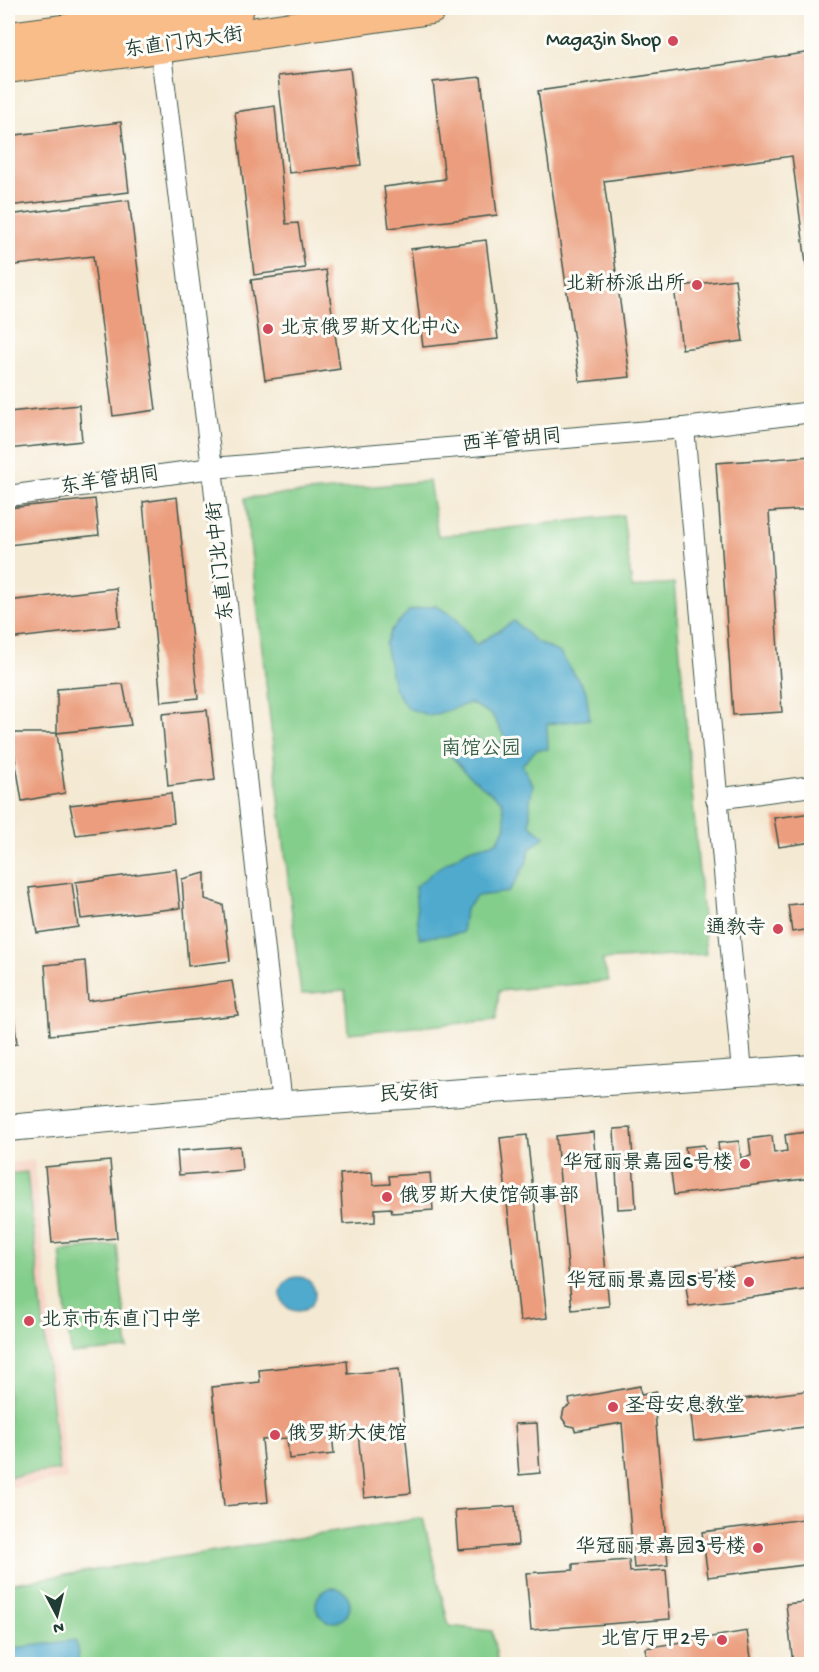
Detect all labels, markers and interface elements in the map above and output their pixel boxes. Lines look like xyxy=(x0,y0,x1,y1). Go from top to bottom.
street label: 东直门内大街 xyxy=(123,22,245,64)
place label: Magazin Shop xyxy=(546,30,661,53)
marker: Magazin Shop xyxy=(666,34,680,48)
place label: 北新桥派出所 xyxy=(565,272,685,297)
marker: 北新桥派出所 xyxy=(690,278,704,292)
place label: 北京俄罗斯文化中心 xyxy=(280,316,460,341)
marker: 北京俄罗斯文化中心 xyxy=(261,322,275,336)
street label: 西羊管胡同 xyxy=(461,424,563,458)
street label: 东羊管胡同 xyxy=(59,462,161,500)
street label: 东直门北中街 xyxy=(202,500,240,622)
park label: 南馆公园 xyxy=(441,737,521,762)
place label: 通教寺 xyxy=(706,916,766,941)
marker: 通教寺 xyxy=(771,922,785,936)
street label: 民安街 xyxy=(378,1079,440,1109)
place label: 华冠丽景嘉园6号楼 xyxy=(563,1151,733,1176)
marker: 华冠丽景嘉园6号楼 xyxy=(738,1157,752,1171)
place label: 俄罗斯大使馆领事部 xyxy=(399,1184,579,1209)
marker: 俄罗斯大使馆领事部 xyxy=(380,1190,394,1204)
place label: 华冠丽景嘉园5号楼 xyxy=(566,1269,737,1294)
marker: 华冠丽景嘉园5号楼 xyxy=(742,1275,756,1289)
place label: 北京市东直门中学 xyxy=(41,1308,201,1333)
marker: 北京市东直门中学 xyxy=(22,1314,36,1328)
place label: 圣母安息教堂 xyxy=(625,1394,745,1419)
marker: 圣母安息教堂 xyxy=(606,1400,620,1414)
place label: 俄罗斯大使馆 xyxy=(287,1422,407,1447)
marker: 俄罗斯大使馆 xyxy=(268,1428,282,1442)
place label: 华冠丽景嘉园3号楼 xyxy=(576,1535,746,1560)
marker: 华冠丽景嘉园3号楼 xyxy=(751,1541,765,1555)
north arrow xyxy=(27,1585,87,1645)
text: N xyxy=(52,1616,65,1637)
place label: 北官厅甲2号 xyxy=(600,1627,710,1652)
marker: 北官厅甲2号 xyxy=(715,1633,729,1647)

